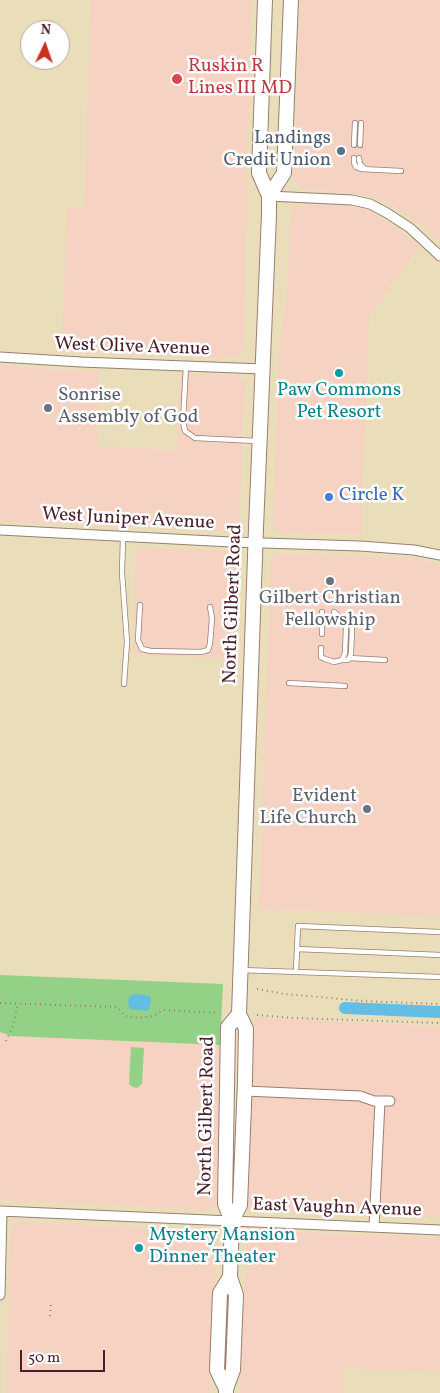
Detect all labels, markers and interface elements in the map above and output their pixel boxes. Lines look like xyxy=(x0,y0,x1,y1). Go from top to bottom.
north arrow xyxy=(20,20,70,70)
text: N xyxy=(40,21,51,40)
place label: Ruskin R Lines III MD xyxy=(188,57,292,101)
marker: Ruskin R Lines III MD xyxy=(170,72,184,86)
place label: Landings Credit Union xyxy=(223,129,331,173)
marker: Landings Credit Union xyxy=(335,145,347,157)
street label: West Olive Avenue xyxy=(54,334,210,362)
marker: Paw Commons Pet Resort xyxy=(333,367,345,379)
place label: Paw Commons Pet Resort xyxy=(277,381,401,425)
place label: Sonrise Assembly of God xyxy=(58,386,199,430)
marker: Sonrise Assembly of God xyxy=(42,402,54,414)
place label: Circle K xyxy=(339,486,404,508)
marker: Circle K xyxy=(323,491,335,503)
street label: West Juniper Avenue xyxy=(41,504,215,536)
street label: North Gilbert Road xyxy=(220,524,248,684)
marker: Gilbert Christian Fellowship xyxy=(324,575,336,587)
place label: Gilbert Christian Fellowship xyxy=(259,589,401,633)
place label: Evident Life Church xyxy=(260,787,357,831)
marker: Evident Life Church xyxy=(361,803,373,815)
street label: North Gilbert Road xyxy=(195,1036,221,1196)
street label: East Vaughn Avenue xyxy=(252,1195,422,1223)
place label: Mystery Mansion Dinner Theater xyxy=(149,1226,295,1270)
marker: Mystery Mansion Dinner Theater xyxy=(133,1242,145,1254)
scale bar xyxy=(22,1340,108,1372)
text: 50 m xyxy=(28,1348,60,1369)

